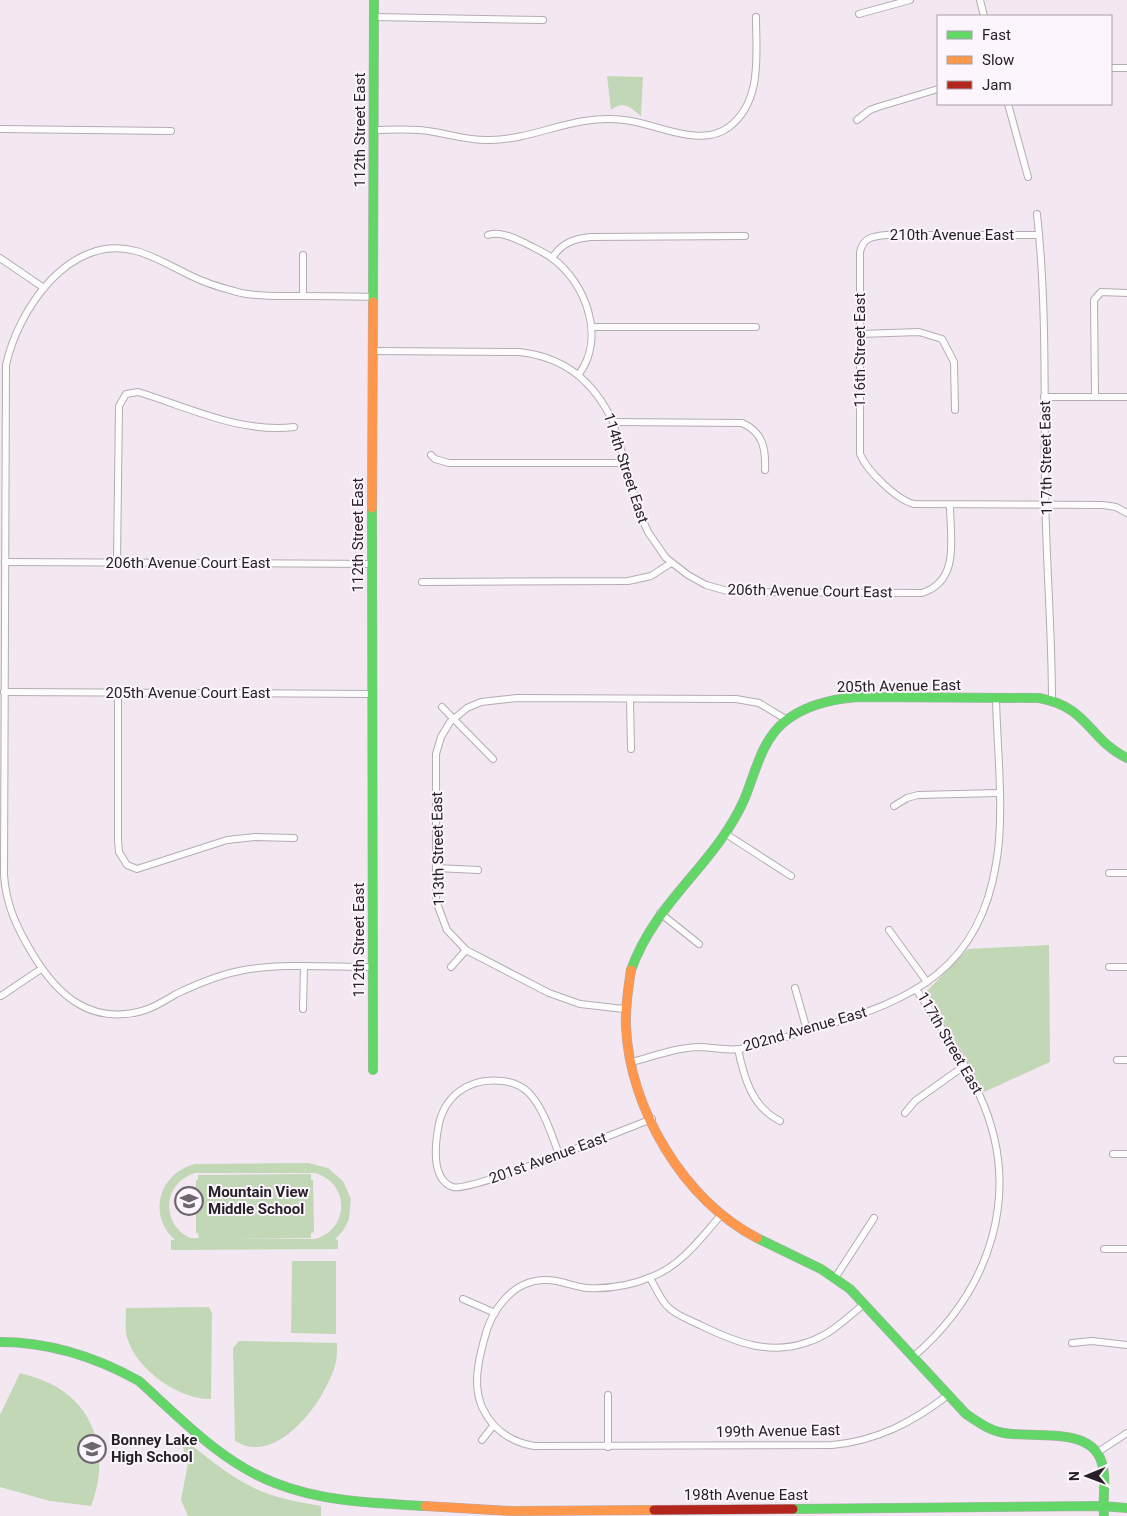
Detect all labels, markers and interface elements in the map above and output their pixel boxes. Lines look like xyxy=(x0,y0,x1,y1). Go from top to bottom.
legend xyxy=(937,15,1112,105)
text: Fast xyxy=(982,26,1011,44)
text: Slow xyxy=(982,51,1014,69)
street label: 112th Street East xyxy=(351,73,369,187)
text: Jam xyxy=(982,76,1012,94)
street label: 210th Avenue East xyxy=(890,226,1014,244)
street label: 116th Street East xyxy=(851,293,869,407)
street label: 117th Street East xyxy=(1036,400,1056,516)
street label: 114th Street East xyxy=(600,411,652,525)
street label: 112th Street East xyxy=(349,478,367,592)
street label: 206th Avenue Court East xyxy=(106,554,271,572)
street label: 206th Avenue Court East xyxy=(727,581,893,601)
street label: 205th Avenue East xyxy=(837,676,961,696)
street label: 205th Avenue Court East xyxy=(106,684,271,702)
street label: 113th Street East xyxy=(428,791,448,907)
street label: 112th Street East xyxy=(350,883,368,997)
street label: 117th Street East xyxy=(914,989,987,1097)
street label: 202nd Avenue East xyxy=(741,1003,869,1055)
street label: 201st Avenue East xyxy=(487,1128,609,1188)
place label: Mountain View Middle School xyxy=(208,1183,309,1218)
school or university icon: Mountain View Middle School xyxy=(174,1186,204,1216)
street label: 199th Avenue East xyxy=(716,1421,840,1441)
place label: Bonney Lake High School xyxy=(111,1431,197,1466)
school or university icon: Bonney Lake High School xyxy=(77,1434,107,1464)
north arrow xyxy=(1062,1451,1112,1501)
text: N xyxy=(1066,1471,1082,1481)
street label: 198th Avenue East xyxy=(684,1486,808,1504)

